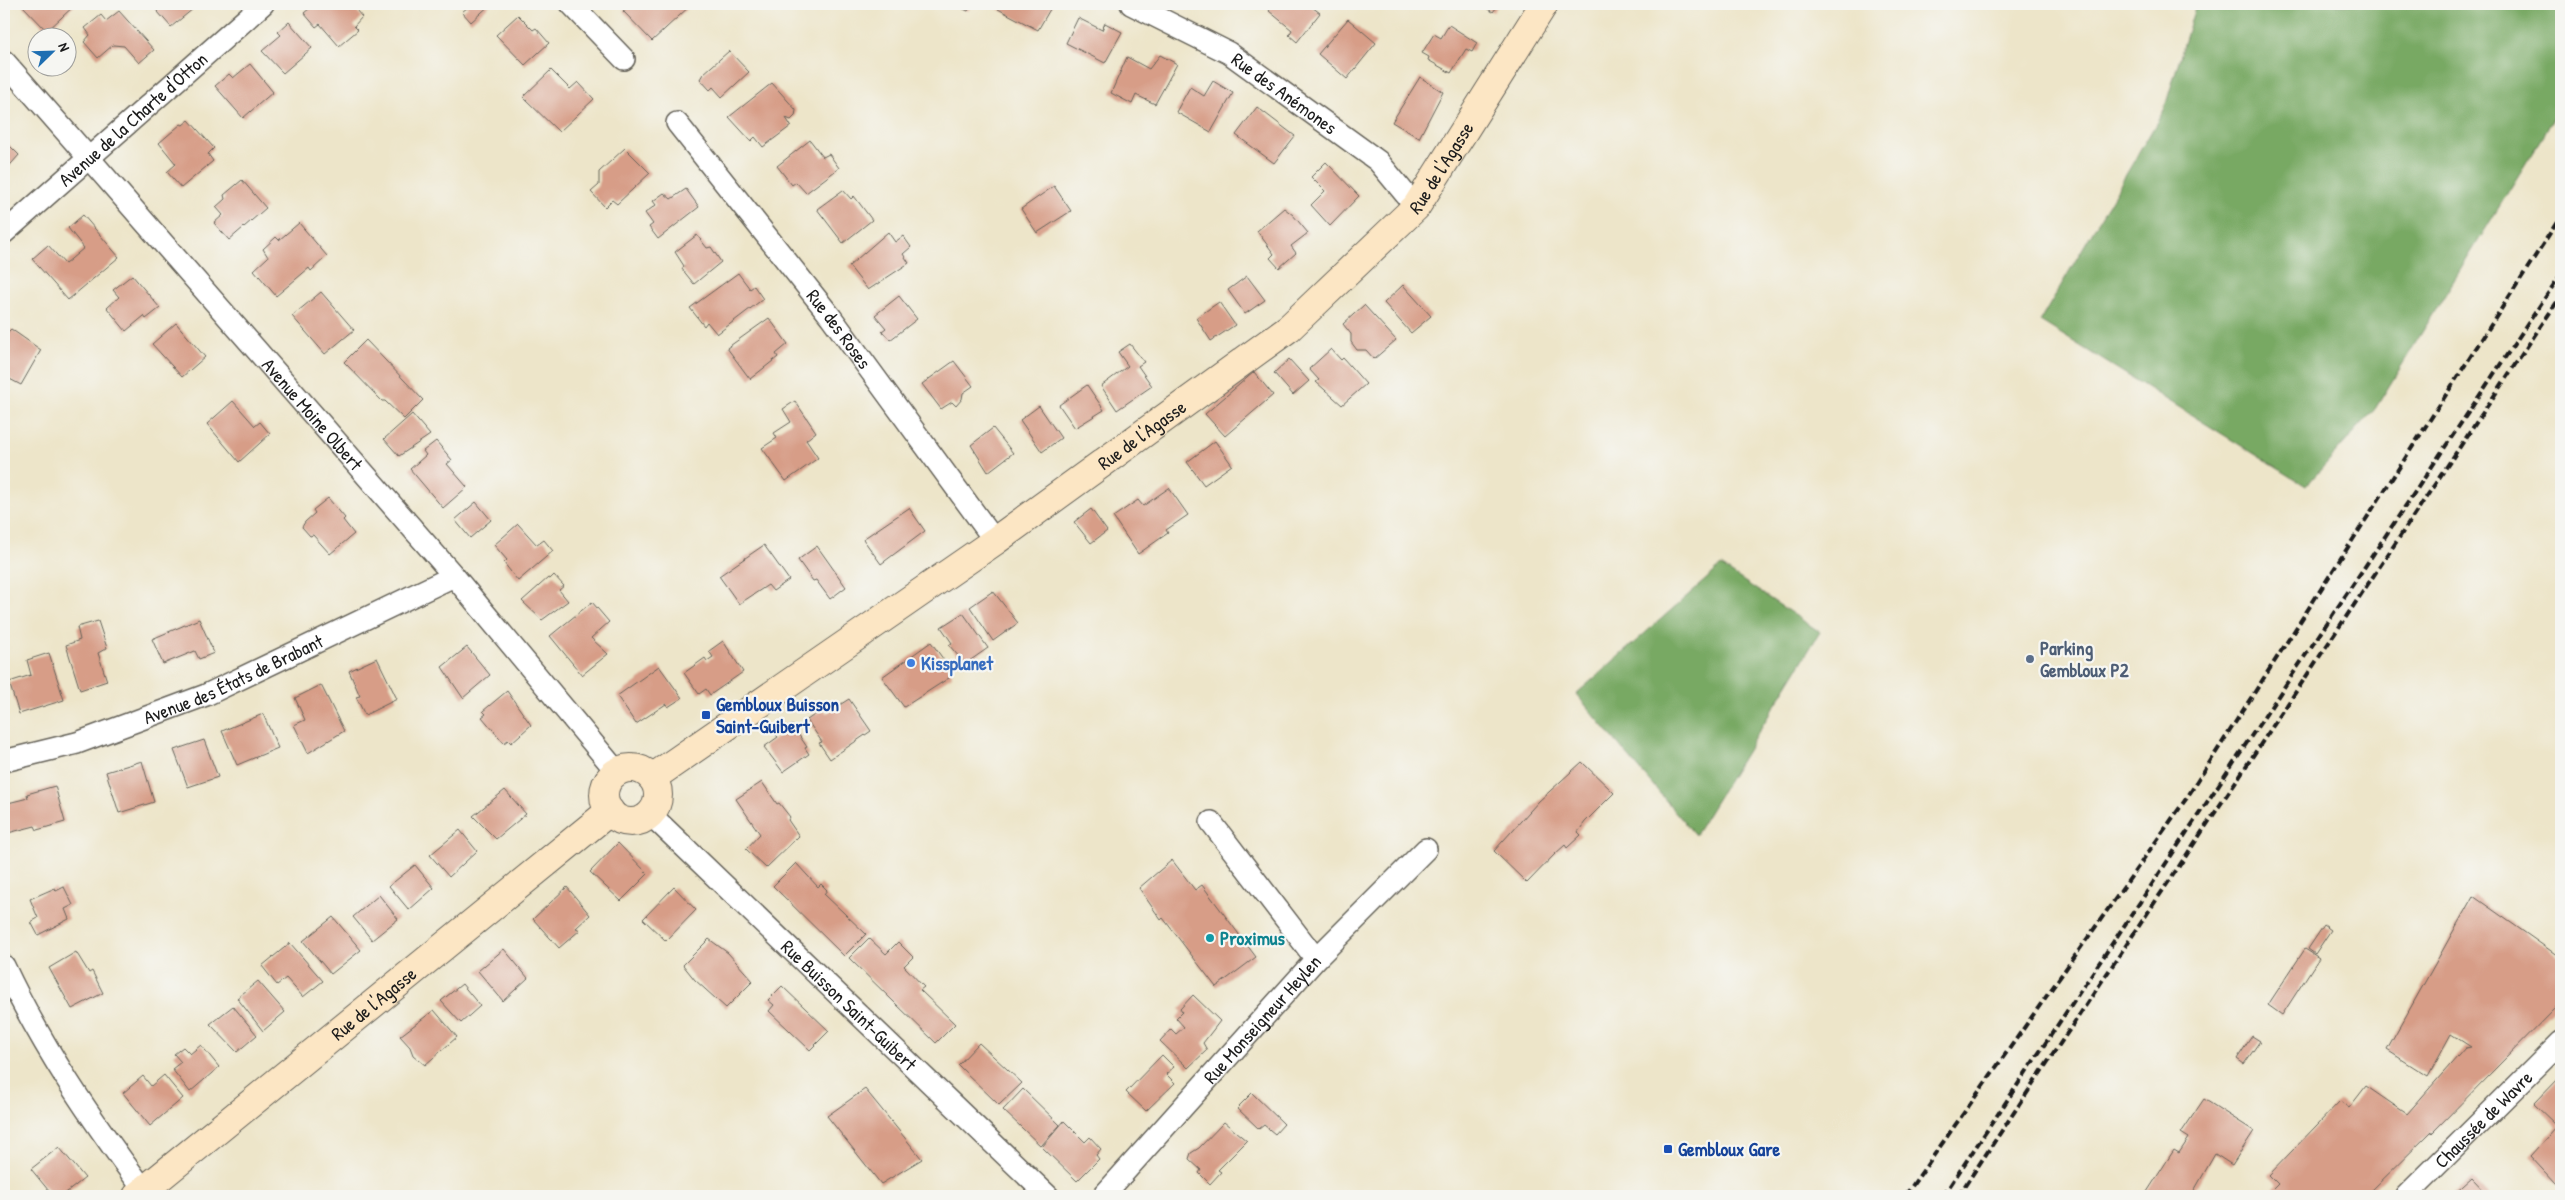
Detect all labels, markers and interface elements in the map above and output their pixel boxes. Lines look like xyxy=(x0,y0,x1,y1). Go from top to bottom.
north arrow xyxy=(28,28,78,78)
text: N xyxy=(54,40,75,54)
street label: Avenue de la Charte d'Otton xyxy=(53,46,213,192)
street label: Rue des Anémones xyxy=(1226,46,1342,140)
street label: Rue de l'Agasse xyxy=(1403,117,1480,220)
street label: Rue des Roses xyxy=(801,284,878,374)
street label: Avenue Moine Olbert xyxy=(256,352,369,476)
street label: Rue de l'Agasse xyxy=(1092,394,1191,476)
street label: Avenue des États de Brabant xyxy=(140,628,328,730)
place label: Parking Gembloux P2 xyxy=(2040,635,2129,683)
place label: Kissplanet xyxy=(921,650,995,677)
marker: Parking Gembloux P2 xyxy=(2024,653,2036,665)
marker: Kissplanet xyxy=(905,657,917,669)
place label: Gembloux Buisson Saint-Guibert xyxy=(716,691,839,739)
marker: Gembloux Buisson Saint-Guibert xyxy=(700,709,712,721)
place label: Proximus xyxy=(1220,925,1285,951)
marker: Proximus xyxy=(1204,932,1216,944)
street label: Rue Buisson Saint-Guibert xyxy=(776,934,923,1077)
street label: Rue Monseigneur Heylen xyxy=(1197,949,1327,1089)
street label: Rue de l'Agasse xyxy=(325,961,422,1046)
street label: Chaussée de Wavre xyxy=(2429,1064,2538,1174)
place label: Gembloux Gare xyxy=(1678,1136,1781,1162)
marker: Gembloux Gare xyxy=(1662,1143,1674,1155)

